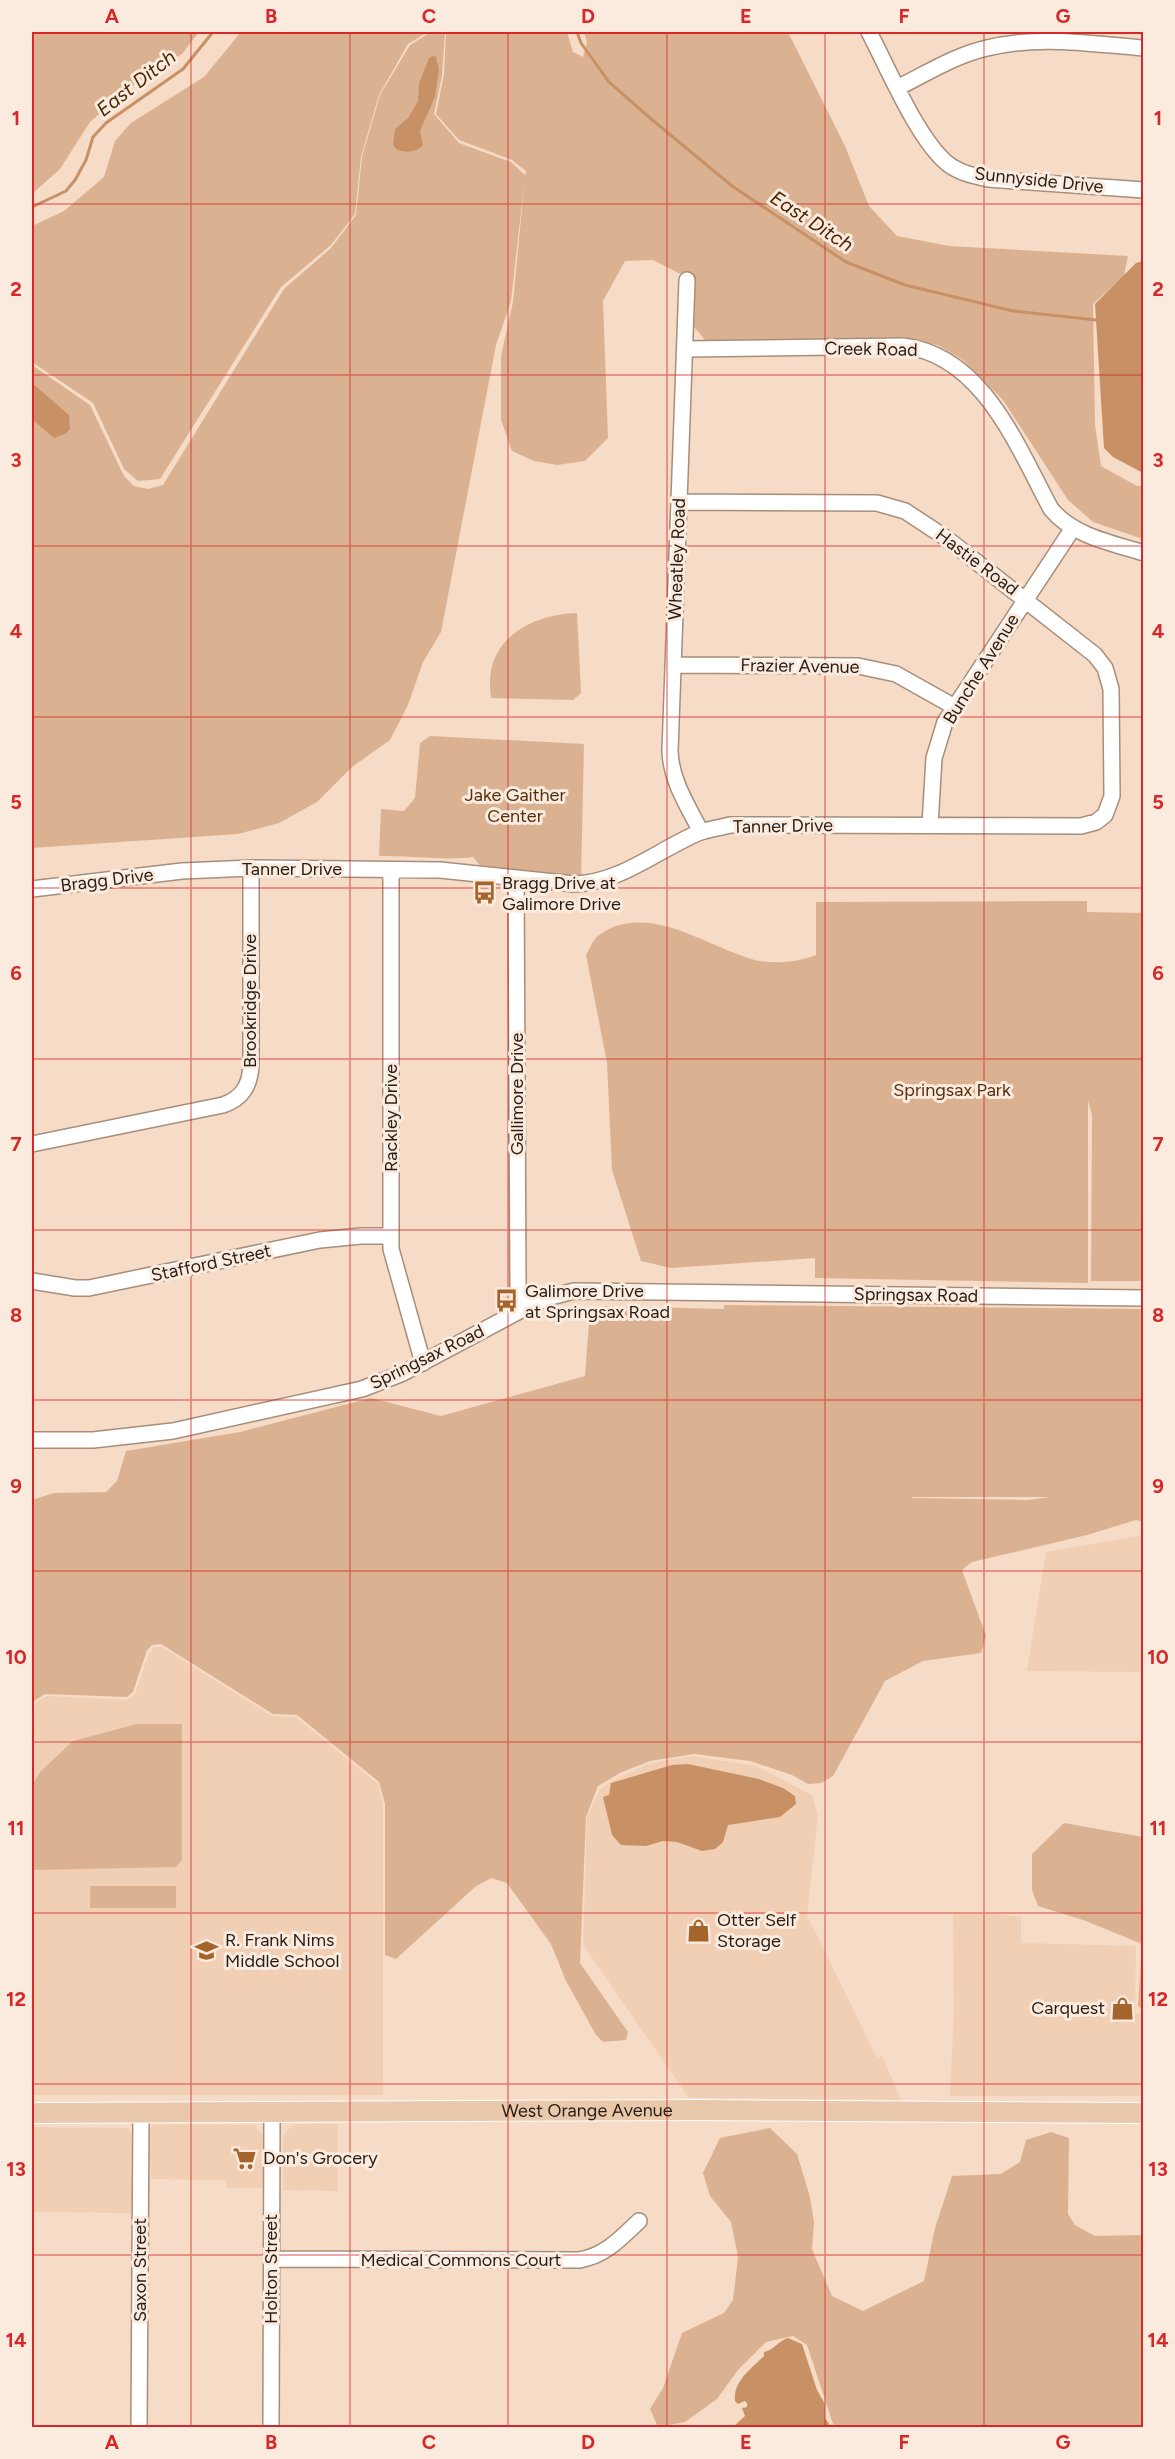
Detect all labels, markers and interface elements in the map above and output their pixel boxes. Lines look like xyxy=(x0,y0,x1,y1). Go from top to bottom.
text: A xyxy=(105,4,120,28)
text: B xyxy=(265,4,277,28)
text: C xyxy=(422,4,436,28)
text: D xyxy=(581,4,595,28)
text: E xyxy=(740,4,752,28)
text: F xyxy=(898,4,910,28)
text: G xyxy=(1056,4,1071,28)
water label: East Ditch xyxy=(92,45,180,121)
text: 1 xyxy=(12,106,20,130)
text: 1 xyxy=(1154,106,1162,130)
street label: Sunnyside Drive xyxy=(973,162,1105,198)
water label: East Ditch xyxy=(766,185,858,257)
text: 2 xyxy=(10,277,22,301)
text: 2 xyxy=(1152,277,1164,301)
street label: Creek Road xyxy=(824,337,918,361)
text: 3 xyxy=(10,448,22,472)
text: 3 xyxy=(1152,448,1164,472)
street label: Wheatley Road xyxy=(664,498,690,620)
street label: Hastie Road xyxy=(931,524,1023,600)
street label: Bunche Avenue xyxy=(938,610,1024,728)
text: 4 xyxy=(10,619,23,643)
text: 4 xyxy=(1152,619,1165,643)
street label: Frazier Avenue xyxy=(740,654,860,678)
park label: Jake Gaither Center xyxy=(464,784,566,827)
text: 5 xyxy=(10,790,22,814)
text: 5 xyxy=(1152,790,1164,814)
street label: Tanner Drive xyxy=(733,814,833,838)
street label: Tanner Drive xyxy=(242,858,342,880)
street label: Bragg Drive xyxy=(59,863,155,897)
place label: Bragg Drive at Galimore Drive xyxy=(502,872,621,915)
bus stop icon: Bragg Drive at Galimore Drive xyxy=(471,880,497,906)
street label: Brookridge Drive xyxy=(239,934,261,1068)
text: 6 xyxy=(10,961,22,985)
text: 6 xyxy=(1152,961,1164,985)
street label: Gallimore Drive xyxy=(506,1032,528,1155)
street label: Rackley Drive xyxy=(380,1064,402,1172)
park label: Springsax Park xyxy=(893,1079,1011,1101)
text: 7 xyxy=(10,1132,22,1156)
text: 7 xyxy=(1152,1132,1164,1156)
street label: Stafford Street xyxy=(149,1240,273,1286)
place label: Galimore Drive at Springsax Road xyxy=(525,1280,670,1323)
street label: Springsax Road xyxy=(854,1283,978,1307)
bus stop icon: Galimore Drive at Springsax Road xyxy=(494,1288,520,1314)
text: 8 xyxy=(10,1303,22,1327)
text: 8 xyxy=(1152,1303,1164,1327)
street label: Springsax Road xyxy=(366,1320,488,1394)
text: 9 xyxy=(10,1474,22,1498)
text: 9 xyxy=(1152,1474,1164,1498)
text: 10 xyxy=(5,1645,27,1669)
text: 10 xyxy=(1147,1645,1169,1669)
text: 11 xyxy=(8,1816,24,1840)
text: 11 xyxy=(1150,1816,1166,1840)
place label: Otter Self Storage xyxy=(717,1909,797,1952)
shop icon: Otter Self Storage xyxy=(686,1917,712,1943)
place label: R. Frank Nims Middle School xyxy=(225,1929,339,1972)
school or university icon: R. Frank Nims Middle School xyxy=(194,1937,220,1963)
text: 12 xyxy=(6,1987,26,2011)
text: 12 xyxy=(1148,1987,1168,2011)
shop icon: Carquest xyxy=(1110,1995,1136,2021)
place label: Carquest xyxy=(1031,1997,1105,2019)
street label: West Orange Avenue xyxy=(501,2099,673,2122)
supermarket icon: Don's Grocery xyxy=(232,2145,258,2171)
place label: Don's Grocery xyxy=(263,2147,378,2169)
text: 13 xyxy=(6,2157,26,2181)
text: 13 xyxy=(1148,2157,1168,2181)
street label: Holton Street xyxy=(260,2214,282,2324)
street label: Saxon Street xyxy=(129,2218,151,2322)
street label: Medical Commons Court xyxy=(361,2249,562,2271)
text: 14 xyxy=(5,2328,27,2352)
text: 14 xyxy=(1147,2328,1169,2352)
text: A xyxy=(105,2430,120,2454)
text: B xyxy=(265,2430,277,2454)
text: C xyxy=(422,2430,436,2454)
text: D xyxy=(581,2430,595,2454)
text: E xyxy=(740,2430,752,2454)
text: F xyxy=(898,2430,910,2454)
text: G xyxy=(1056,2430,1071,2454)

